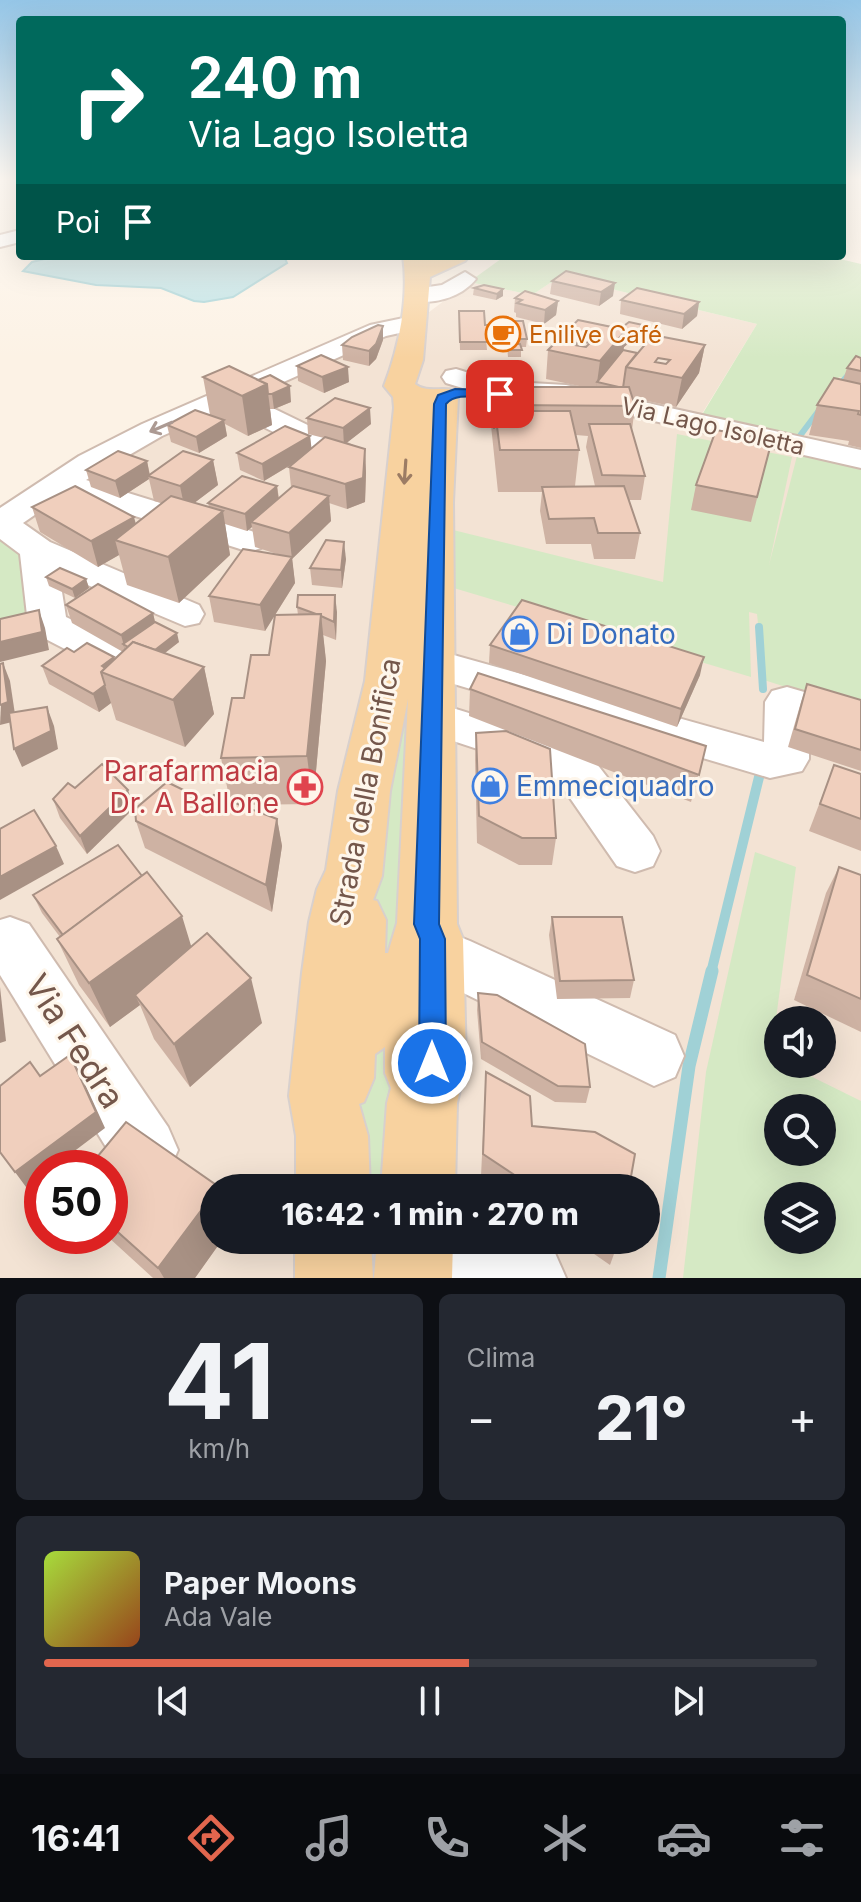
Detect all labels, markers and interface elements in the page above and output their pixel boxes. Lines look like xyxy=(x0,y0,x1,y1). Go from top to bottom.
text: 240 m xyxy=(188,44,362,112)
icon: right xyxy=(56,48,160,152)
text: Via Lago Isoletta xyxy=(188,112,469,156)
icon: arrive xyxy=(116,200,160,244)
text: Poi xyxy=(56,204,100,240)
cafe icon: Enilive Café xyxy=(484,315,522,353)
place label: Enilive Café xyxy=(529,320,662,349)
pin xyxy=(466,360,534,428)
icon: arrive xyxy=(478,372,522,416)
street label: Via Lago Isoletta xyxy=(618,391,808,461)
one-way arrow xyxy=(149,420,174,435)
one-way arrow xyxy=(398,458,413,485)
shop icon: Di Donato xyxy=(501,615,539,653)
place label: Di Donato xyxy=(546,617,676,651)
street label: Strada della Bonifica xyxy=(322,655,408,929)
place label: Parafarmacia Dr. A Ballone xyxy=(104,754,279,820)
shop icon: Emmeciquadro xyxy=(471,767,509,805)
pharmacy icon: Parafarmacia Dr. A Ballone xyxy=(286,768,324,806)
place label: Emmeciquadro xyxy=(516,769,714,803)
street label: Via Fedra xyxy=(17,966,133,1116)
map controls xyxy=(764,1006,836,1254)
button: sound xyxy=(764,1006,836,1078)
position arrow xyxy=(390,1021,474,1105)
button: search xyxy=(764,1094,836,1166)
speed limit sign: 50 xyxy=(24,1150,128,1254)
button: layers xyxy=(764,1182,836,1254)
text: 16:42 · 1 min · 270 m xyxy=(281,1196,579,1232)
text: 41 xyxy=(164,1318,275,1444)
text: Clima xyxy=(467,1342,535,1373)
text: 21° xyxy=(596,1382,688,1454)
text: − xyxy=(467,1391,496,1445)
text: + xyxy=(788,1391,817,1445)
text: km/h xyxy=(188,1433,250,1464)
text: Paper Moons xyxy=(164,1565,357,1601)
text: Ada Vale xyxy=(164,1601,272,1632)
icon: previous xyxy=(151,1679,195,1723)
icon: pause xyxy=(408,1679,452,1723)
icon: next xyxy=(666,1679,710,1723)
icon: directions xyxy=(183,1810,239,1866)
icon: music xyxy=(301,1810,357,1866)
icon: phone xyxy=(419,1810,475,1866)
icon: climate xyxy=(537,1810,593,1866)
icon: car xyxy=(656,1810,712,1866)
icon: filters xyxy=(774,1810,830,1866)
text: 16:41 xyxy=(31,1816,121,1860)

